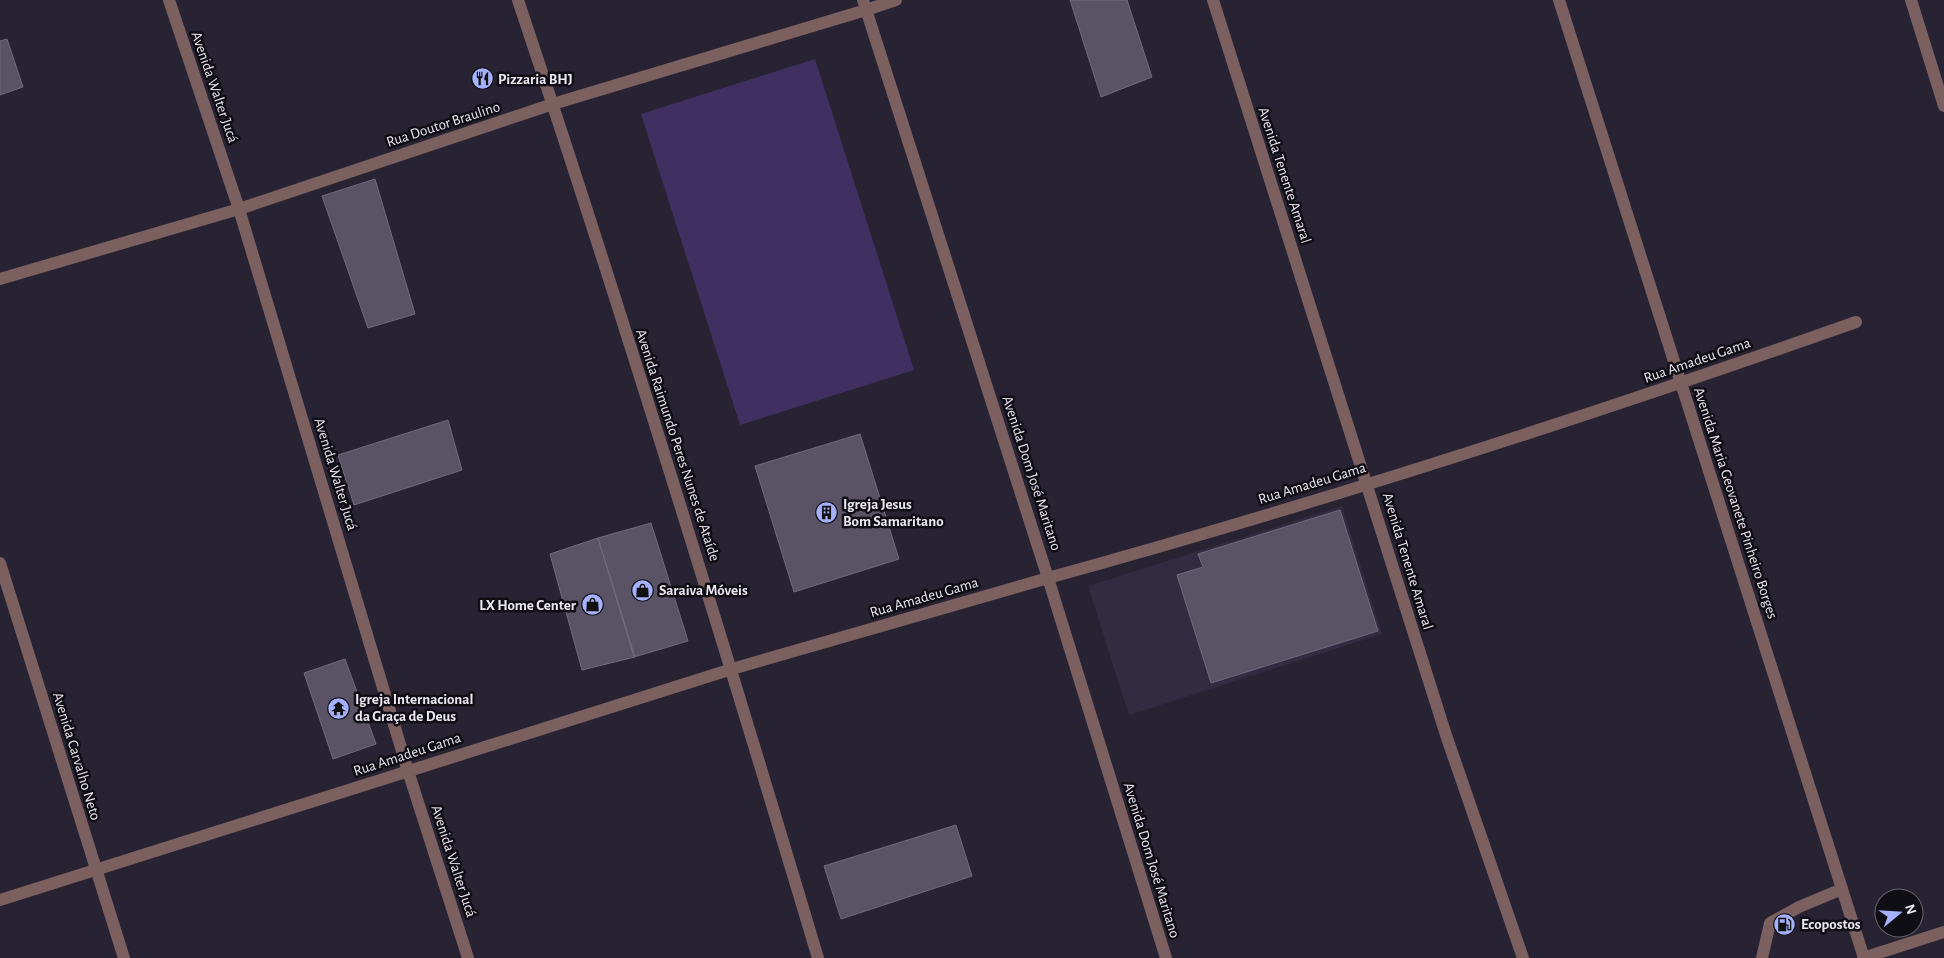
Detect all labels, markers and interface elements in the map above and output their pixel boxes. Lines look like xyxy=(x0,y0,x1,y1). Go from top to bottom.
street label: Avenida Walter Jucá xyxy=(188,30,241,145)
restaurant icon: Pizzaria BHJ xyxy=(470,67,494,91)
place label: Pizzaria BHJ xyxy=(498,72,573,87)
street label: Rua Doutor Braulino xyxy=(384,99,502,150)
street label: Avenida Tenente Amaral xyxy=(1255,105,1314,245)
street label: Avenida Raimundo Peres Nunes de Ataíde xyxy=(633,327,722,563)
street label: Rua Amadeu Gama xyxy=(1642,335,1753,386)
street label: Avenida Maria Geovanete Pinheiro Borges xyxy=(1691,386,1780,621)
street label: Avenida Dom José Maritano xyxy=(999,394,1064,552)
street label: Avenida Walter Jucá xyxy=(311,416,360,532)
street label: Rua Amadeu Gama xyxy=(1256,460,1368,507)
street label: Avenida Tenente Amaral xyxy=(1380,491,1435,631)
place label: Igreja Jesus Bom Samaritano xyxy=(843,497,944,529)
building icon: Igreja Jesus Bom Samaritano xyxy=(815,501,839,525)
street label: Rua Amadeu Gama xyxy=(868,575,980,620)
shop icon: Saraiva Móveis xyxy=(631,578,655,602)
place label: Saraiva Móveis xyxy=(659,583,748,598)
shop icon: LX Home Center xyxy=(580,593,604,617)
place label: LX Home Center xyxy=(479,598,577,613)
street label: Avenida Carvalho Neto xyxy=(50,690,103,822)
place label: Igreja Internacional da Graça de Deus xyxy=(355,692,473,724)
temple icon: Igreja Internacional da Graça de Deus xyxy=(327,696,351,720)
street label: Rua Amadeu Gama xyxy=(352,730,463,779)
street label: Avenida Dom José Maritano xyxy=(1121,781,1182,940)
street label: Avenida Walter Jucá xyxy=(428,803,479,919)
north arrow xyxy=(1874,888,1924,938)
text: N xyxy=(1902,902,1919,916)
fuel station icon: Ecopostos xyxy=(1773,912,1797,936)
place label: Ecopostos xyxy=(1801,917,1861,932)

